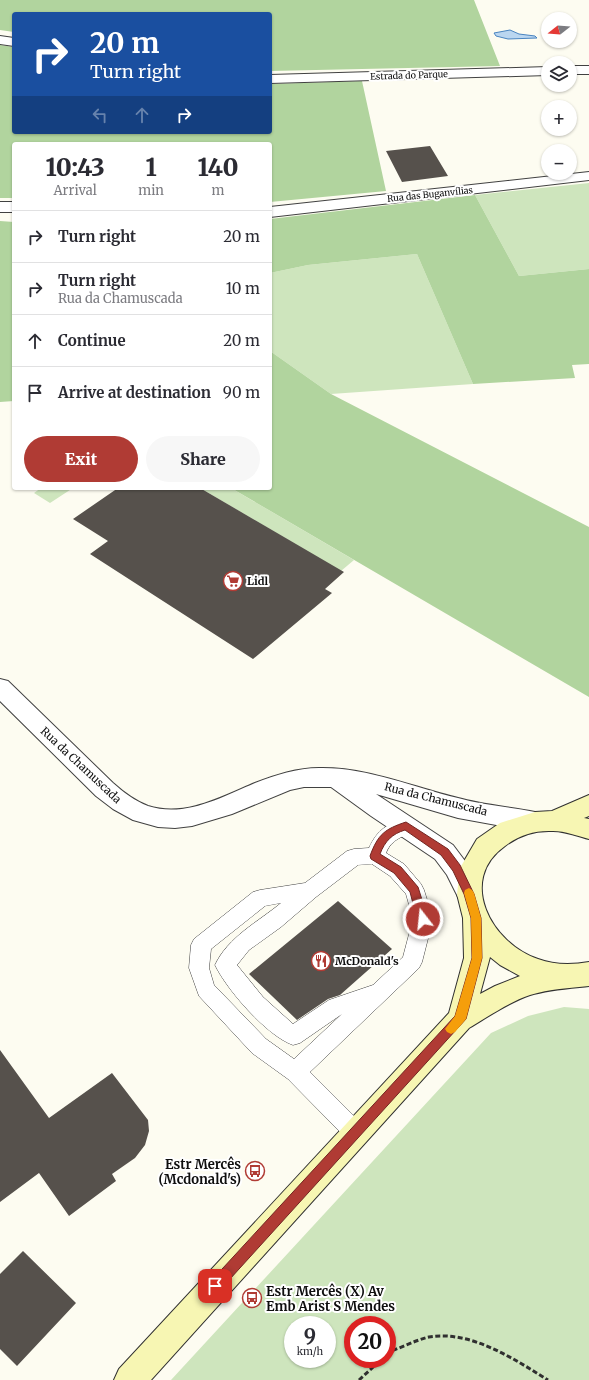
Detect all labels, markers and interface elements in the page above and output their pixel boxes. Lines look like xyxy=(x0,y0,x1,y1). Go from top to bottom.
north arrow xyxy=(541,12,577,48)
map controls xyxy=(541,12,577,180)
text: 20 m xyxy=(90,25,159,61)
icon: right xyxy=(24,28,76,80)
button: layers xyxy=(541,56,577,92)
text: Turn right xyxy=(90,60,181,83)
street label: Estrada do Parque xyxy=(370,68,448,82)
button: + xyxy=(541,100,577,136)
icon: left xyxy=(89,104,111,126)
icon: ahead xyxy=(131,104,153,126)
icon: right xyxy=(173,104,195,126)
button: − xyxy=(541,144,577,180)
text: 10:43 xyxy=(45,152,105,183)
text: 1 xyxy=(145,152,157,183)
text: 140 xyxy=(197,152,239,183)
text: Arrival xyxy=(53,182,97,199)
text: min xyxy=(138,182,164,199)
text: m xyxy=(212,182,224,199)
street label: Rua das Buganvílias xyxy=(387,184,474,204)
icon: right xyxy=(24,226,46,248)
text: Turn right xyxy=(58,227,136,246)
text: 20 m xyxy=(223,227,260,246)
text: Turn right xyxy=(58,271,136,290)
icon: right xyxy=(24,278,46,300)
text: 10 m xyxy=(226,279,260,298)
text: Rua da Chamuscada xyxy=(58,290,183,307)
icon: ahead xyxy=(24,330,46,352)
text: Continue xyxy=(58,331,126,350)
text: 20 m xyxy=(223,331,260,350)
icon: arrive xyxy=(24,382,46,404)
text: Arrive at destination xyxy=(58,383,211,402)
text: 90 m xyxy=(223,383,260,402)
button: Exit xyxy=(24,436,138,482)
button: Share xyxy=(146,436,260,482)
supermarket icon: Lidl xyxy=(222,570,244,592)
place label: Lidl xyxy=(247,574,268,588)
street label: Rua da Chamuscada xyxy=(38,724,124,806)
street label: Rua da Chamuscada xyxy=(383,779,489,819)
position arrow xyxy=(402,898,444,940)
restaurant icon: McDonald's xyxy=(310,950,332,972)
place label: McDonald's xyxy=(335,954,399,968)
place label: Estr Mercês (Mcdonald's) xyxy=(158,1156,241,1188)
bus stop icon: Estr Mercês (Mcdonald's) xyxy=(244,1160,266,1182)
pin xyxy=(198,1269,232,1303)
icon: arrive xyxy=(204,1275,226,1297)
place label: Estr Mercês (X) Av Emb Arist S Mendes xyxy=(266,1283,395,1315)
bus stop icon: Estr Mercês (X) Av Emb Arist S Mendes xyxy=(241,1287,263,1309)
speed limit sign: 20 xyxy=(344,1316,396,1368)
text: 9 xyxy=(304,1324,316,1349)
text: km/h xyxy=(297,1345,323,1358)

